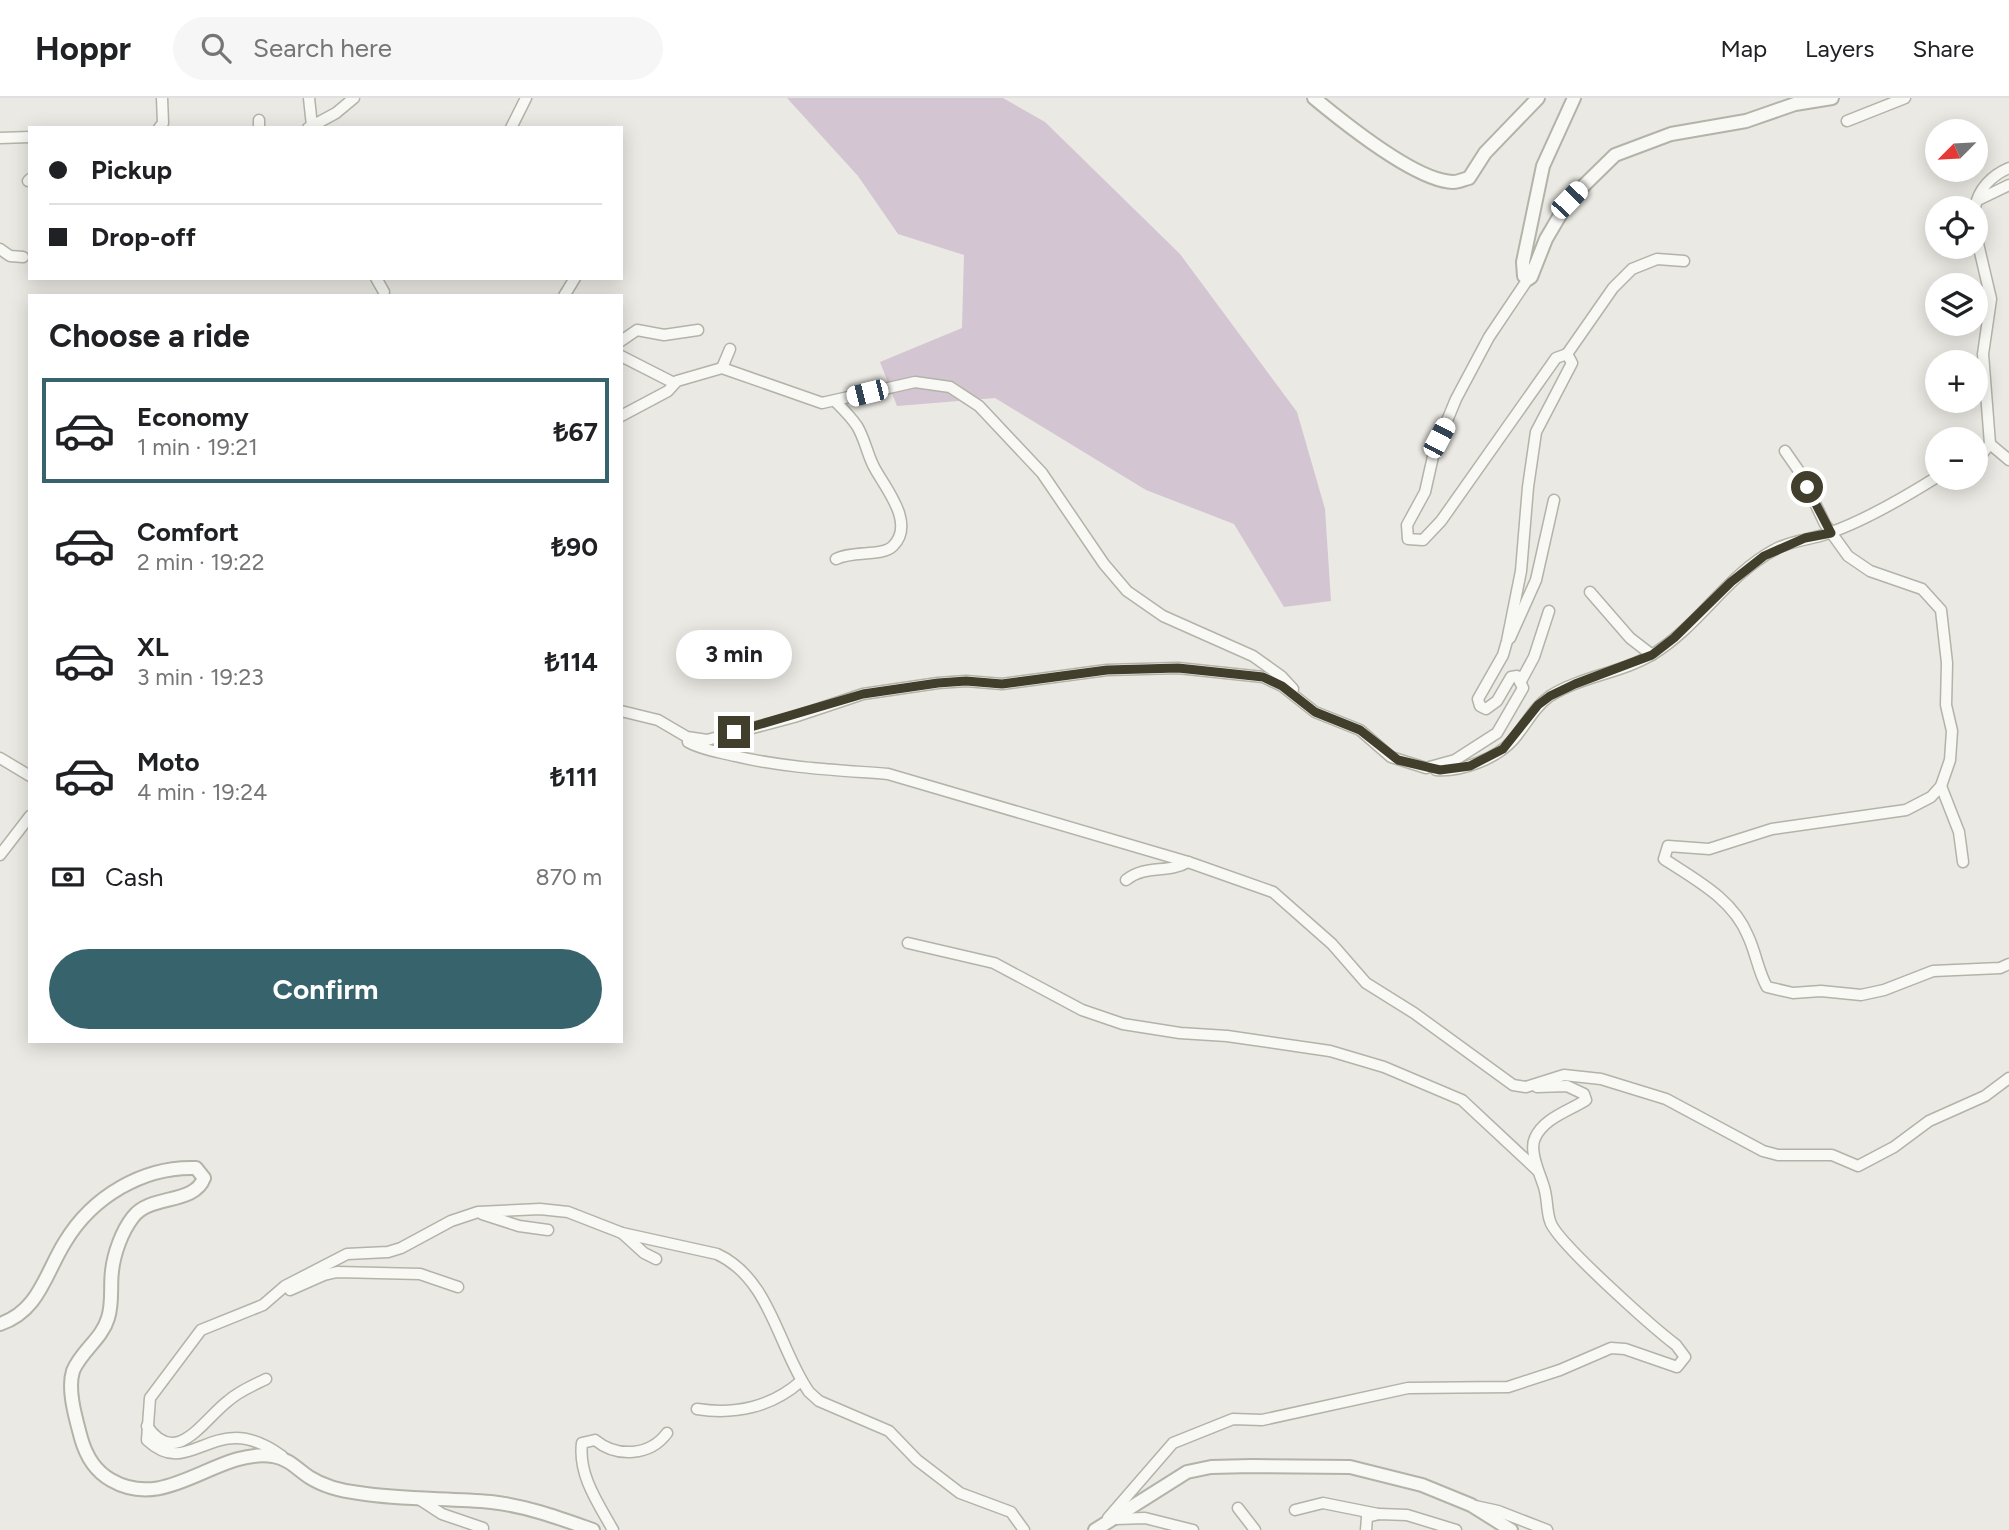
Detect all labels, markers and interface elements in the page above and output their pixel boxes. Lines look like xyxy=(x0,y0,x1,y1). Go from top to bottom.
search box xyxy=(173,17,663,80)
text: Hoppr xyxy=(35,29,131,68)
icon: search xyxy=(197,29,235,67)
text: Search here xyxy=(253,32,392,64)
text: Map xyxy=(1720,34,1767,63)
text: Layers xyxy=(1805,34,1874,63)
text: Share xyxy=(1912,34,1974,63)
north arrow xyxy=(1925,119,1988,182)
map controls xyxy=(1925,119,1988,490)
text: Pickup xyxy=(91,154,172,186)
car xyxy=(1547,178,1592,222)
button: locate xyxy=(1925,196,1988,259)
text: Drop-off xyxy=(91,221,196,253)
button: layers xyxy=(1925,273,1988,336)
text: Choose a ride xyxy=(49,317,250,355)
button: + xyxy=(1925,350,1988,413)
car xyxy=(845,378,890,408)
icon: car xyxy=(53,399,116,462)
text: Economy xyxy=(137,401,249,433)
car xyxy=(1420,415,1459,461)
text: ₺67 xyxy=(554,416,598,448)
button: − xyxy=(1925,427,1988,490)
text: 1 min · 19:21 xyxy=(137,433,258,461)
route start xyxy=(1791,471,1823,503)
icon: car xyxy=(53,514,116,577)
text: Comfort xyxy=(137,516,239,548)
text: ₺90 xyxy=(551,531,598,563)
text: 2 min · 19:22 xyxy=(137,548,265,576)
icon: car xyxy=(53,629,116,692)
callout: 3 min xyxy=(676,630,792,680)
text: XL xyxy=(137,631,169,663)
text: 3 min xyxy=(705,640,763,668)
text: ₺114 xyxy=(545,646,598,678)
text: 3 min · 19:23 xyxy=(137,663,264,691)
route end xyxy=(718,716,750,748)
icon: car xyxy=(53,744,116,807)
text: Moto xyxy=(137,746,200,778)
text: ₺111 xyxy=(550,761,598,793)
text: 4 min · 19:24 xyxy=(137,778,267,806)
icon: cash xyxy=(49,858,87,896)
text: Cash xyxy=(105,861,164,893)
text: 870 m xyxy=(536,863,602,891)
button: Confirm xyxy=(49,949,602,1029)

